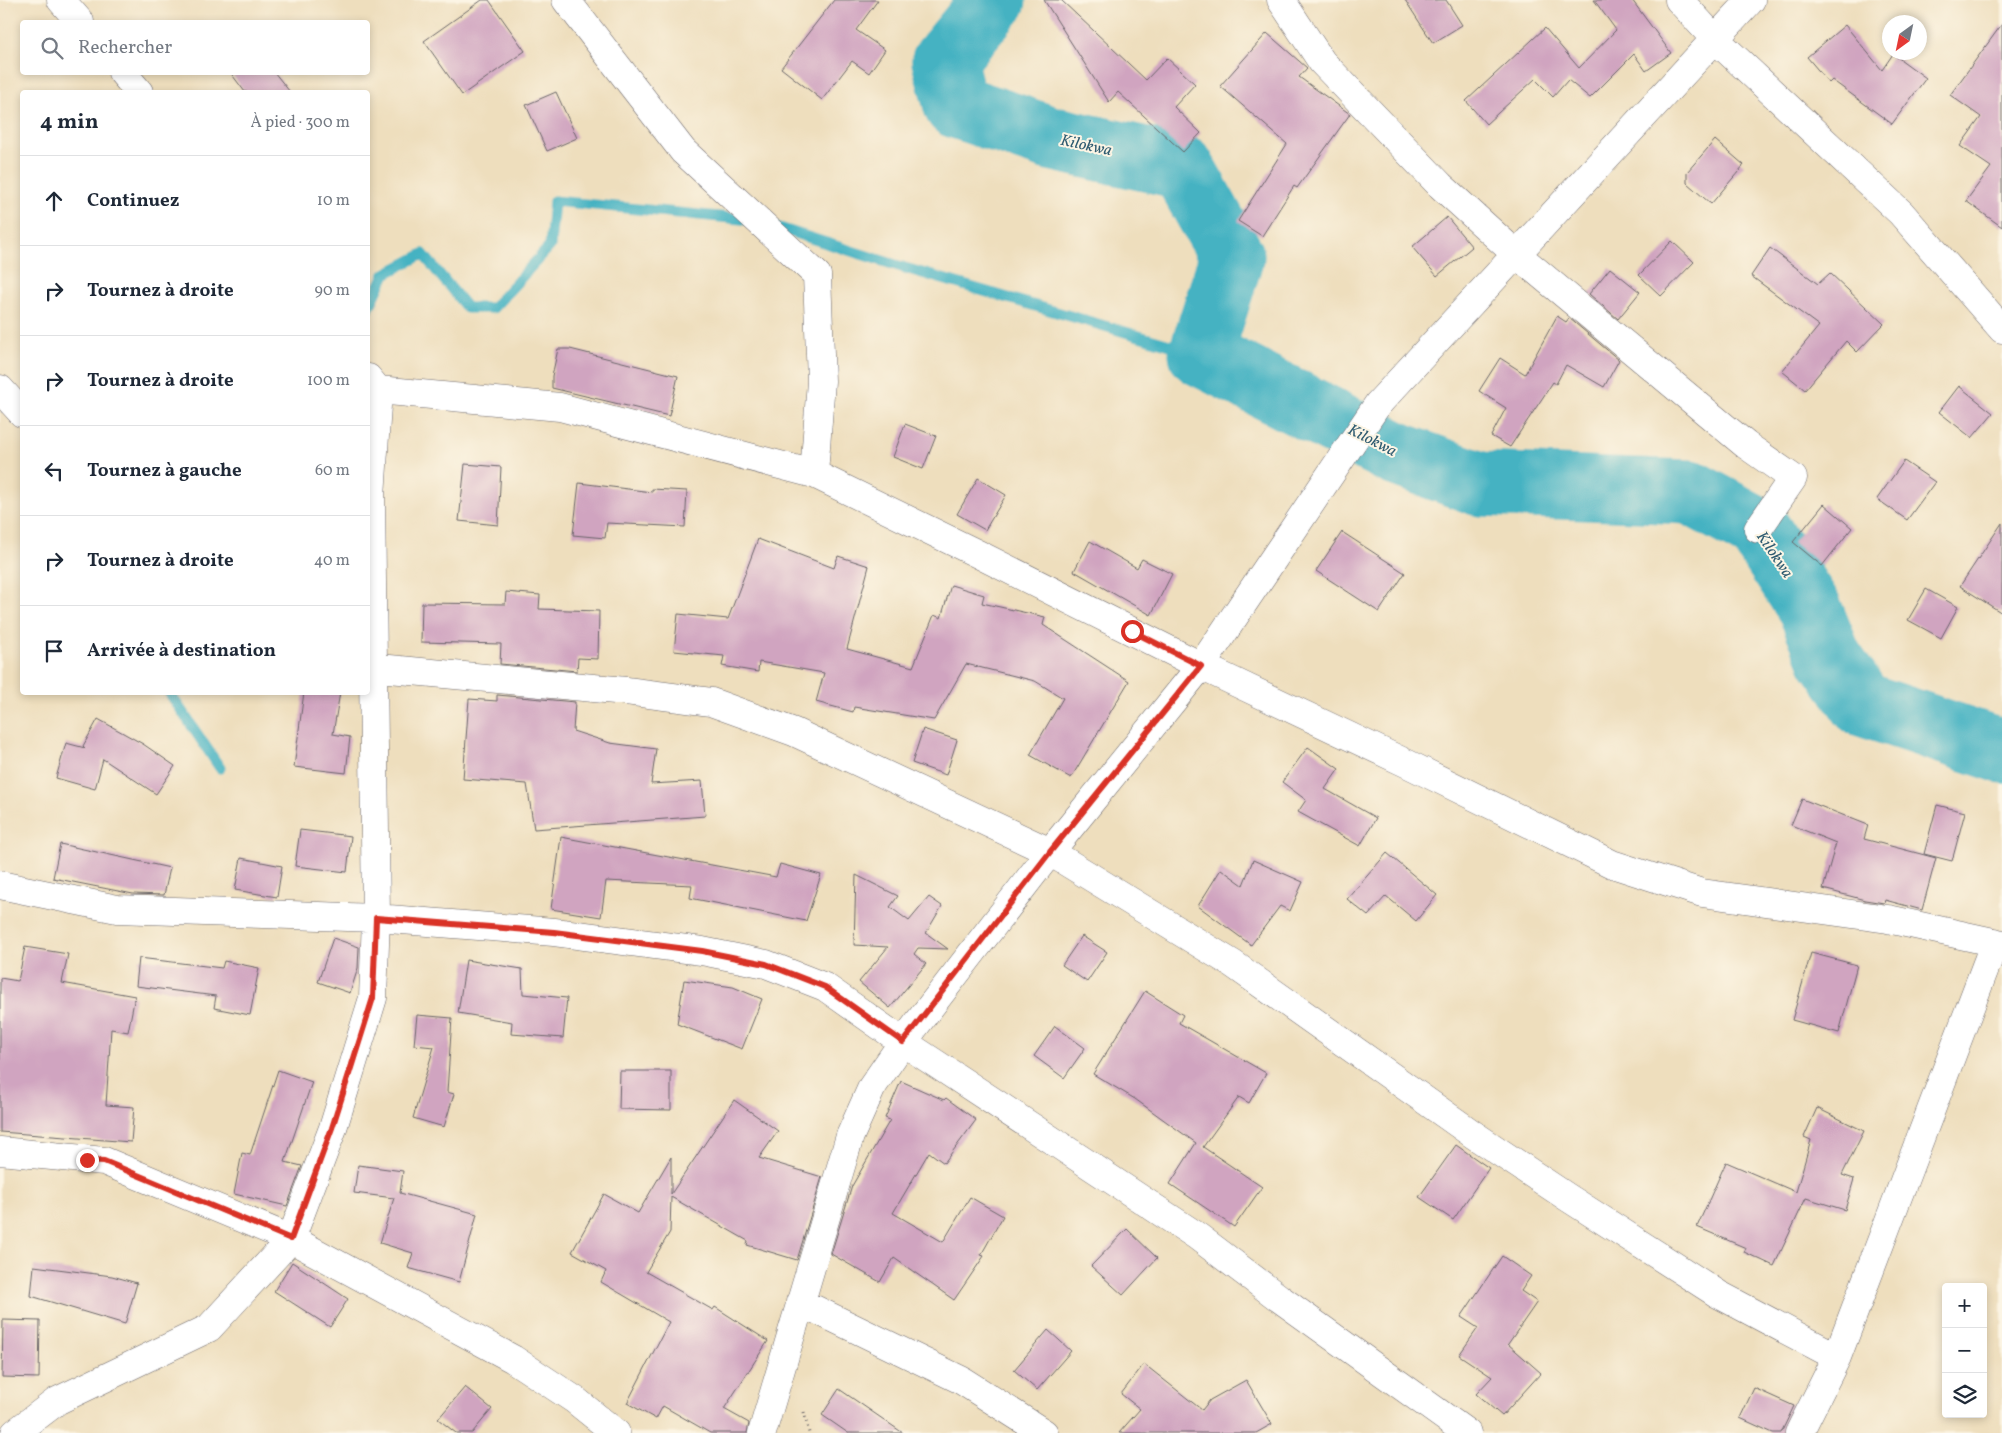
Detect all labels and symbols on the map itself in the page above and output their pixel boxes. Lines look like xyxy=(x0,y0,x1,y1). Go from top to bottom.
north arrow xyxy=(1882,15,1927,60)
water label: Kilokwa xyxy=(1058,130,1114,162)
water label: Kilokwa xyxy=(1344,419,1401,463)
water label: Kilokwa xyxy=(1750,527,1798,583)
route start xyxy=(1121,620,1144,643)
route end xyxy=(76,1149,99,1172)

